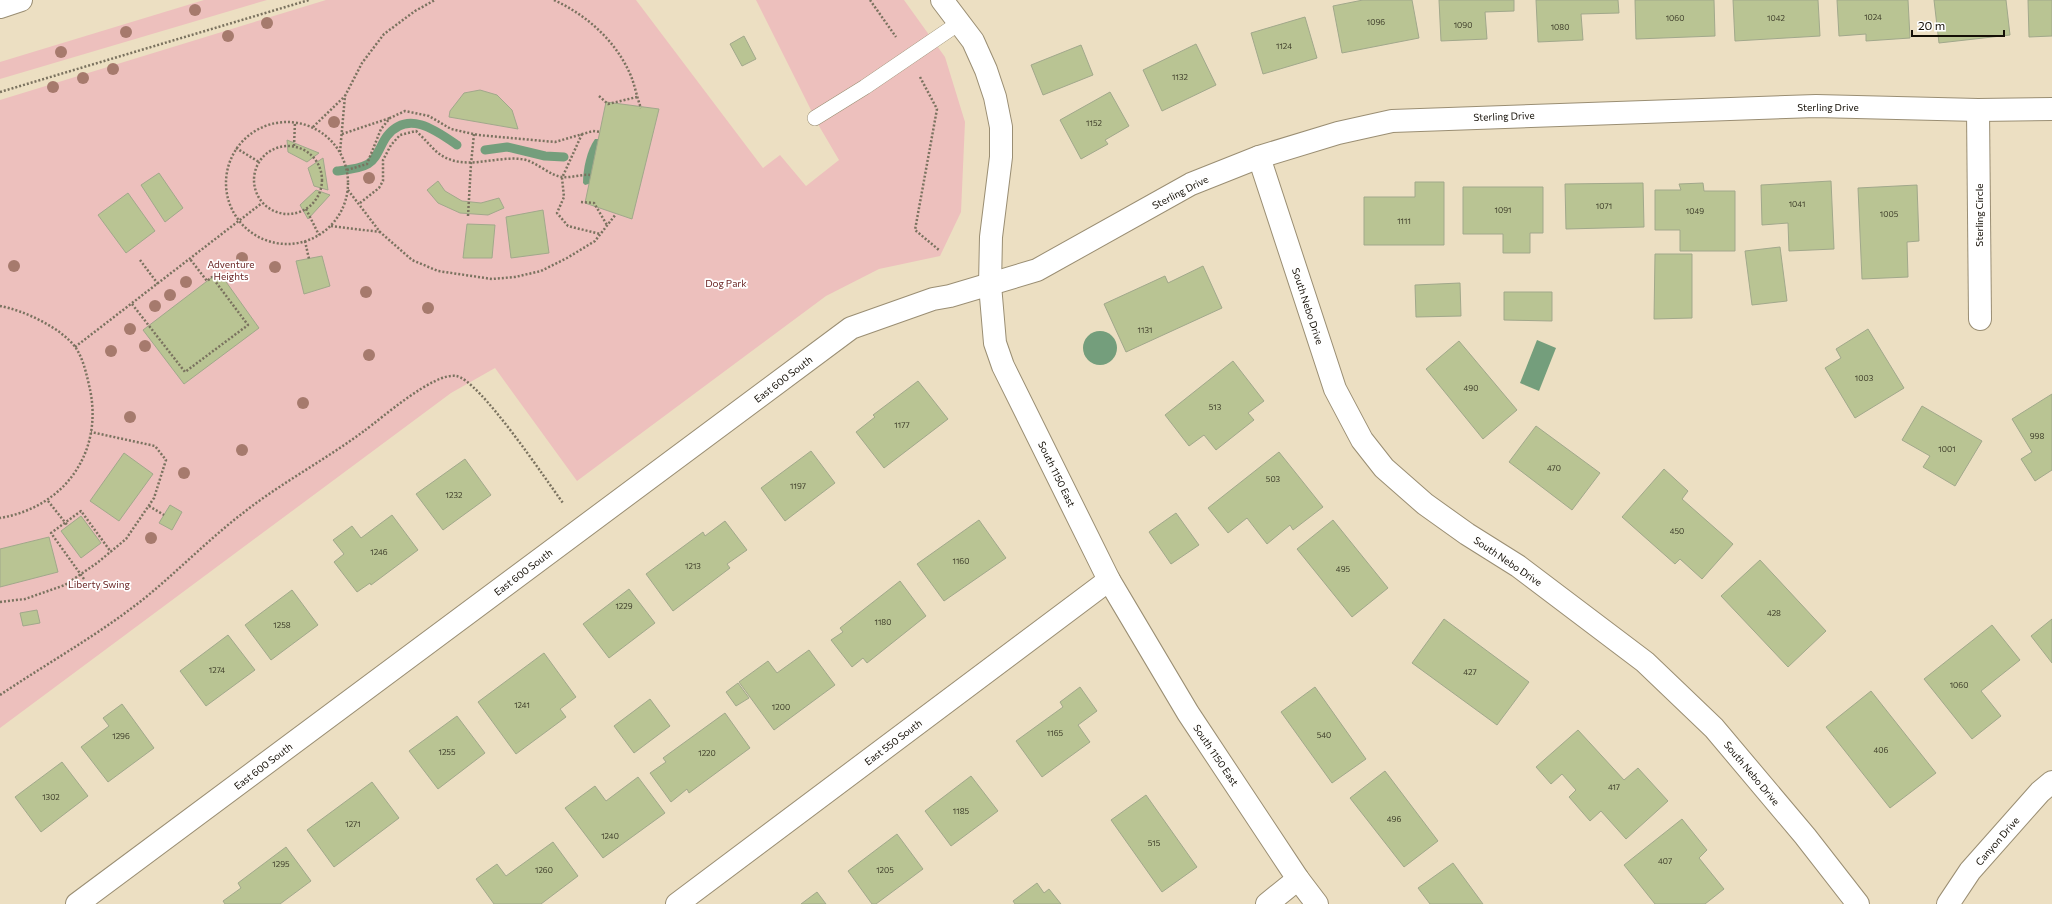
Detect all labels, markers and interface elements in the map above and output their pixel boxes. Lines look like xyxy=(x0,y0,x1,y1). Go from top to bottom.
house number: 1024 xyxy=(1864,12,1882,22)
scale bar xyxy=(1912,12,2004,38)
house number: 1060 xyxy=(1666,13,1684,23)
house number: 1042 xyxy=(1767,13,1785,23)
house number: 1096 xyxy=(1367,17,1385,27)
text: 20 m xyxy=(1918,18,1945,32)
house number: 1090 xyxy=(1454,20,1472,30)
house number: 1080 xyxy=(1551,22,1569,32)
house number: 1124 xyxy=(1276,41,1292,51)
house number: 1132 xyxy=(1172,72,1188,82)
street label: Sterling Drive xyxy=(1797,101,1859,113)
street label: Sterling Drive xyxy=(1473,109,1535,123)
house number: 1152 xyxy=(1086,118,1102,128)
street label: Sterling Drive xyxy=(1150,173,1210,211)
street label: Sterling Circle xyxy=(1973,183,1985,247)
house number: 1041 xyxy=(1789,199,1805,209)
house number: 1071 xyxy=(1596,201,1612,211)
house number: 1091 xyxy=(1495,205,1511,215)
house number: 1049 xyxy=(1686,206,1704,216)
house number: 1005 xyxy=(1880,209,1899,219)
house number: 1111 xyxy=(1397,216,1411,226)
park label: Adventure Heights xyxy=(207,258,255,282)
street label: South Nebo Drive xyxy=(1290,266,1326,346)
park label: Dog Park xyxy=(705,277,747,289)
house number: 1131 xyxy=(1138,325,1152,335)
street label: East 600 South xyxy=(751,353,815,405)
house number: 1003 xyxy=(1855,373,1874,383)
house number: 490 xyxy=(1464,383,1478,393)
house number: 513 xyxy=(1209,402,1222,412)
house number: 1177 xyxy=(894,420,910,430)
house number: 998 xyxy=(2030,431,2044,441)
street label: South 1150 East xyxy=(1036,439,1078,509)
house number: 1001 xyxy=(1938,444,1956,454)
house number: 470 xyxy=(1547,463,1561,473)
house number: 503 xyxy=(1266,474,1281,484)
house number: 1197 xyxy=(790,481,806,491)
house number: 1232 xyxy=(446,490,463,500)
house number: 450 xyxy=(1670,526,1684,536)
street label: South Nebo Drive xyxy=(1472,534,1544,588)
street label: East 600 South xyxy=(491,546,555,598)
house number: 1246 xyxy=(370,547,388,557)
house number: 1160 xyxy=(953,556,969,566)
house number: 1213 xyxy=(685,561,701,571)
house number: 495 xyxy=(1336,564,1351,574)
park label: Liberty Swing xyxy=(68,578,131,590)
house number: 1229 xyxy=(615,601,633,611)
house number: 428 xyxy=(1767,608,1781,618)
house number: 1180 xyxy=(875,617,891,627)
house number: 1258 xyxy=(273,620,291,630)
house number: 1274 xyxy=(209,665,225,675)
house number: 427 xyxy=(1463,667,1477,677)
house number: 1060 xyxy=(1950,680,1968,690)
house number: 1241 xyxy=(514,700,530,710)
house number: 1200 xyxy=(772,702,790,712)
street label: East 550 South xyxy=(862,716,924,768)
street label: South 1150 East xyxy=(1191,722,1241,788)
house number: 1165 xyxy=(1047,728,1064,738)
house number: 540 xyxy=(1317,730,1331,740)
house number: 1296 xyxy=(112,731,130,741)
street label: South Nebo Drive xyxy=(1722,739,1782,807)
street label: East 600 South xyxy=(231,740,295,792)
house number: 406 xyxy=(1874,745,1889,755)
house number: 1255 xyxy=(438,747,456,757)
house number: 1220 xyxy=(698,748,716,758)
house number: 417 xyxy=(1608,782,1620,792)
house number: 1302 xyxy=(42,792,60,802)
house number: 1185 xyxy=(953,806,970,816)
house number: 496 xyxy=(1387,814,1401,824)
street label: Canyon Drive xyxy=(1973,814,2021,868)
house number: 1271 xyxy=(345,819,361,829)
house number: 1240 xyxy=(601,831,619,841)
house number: 515 xyxy=(1148,838,1161,848)
house number: 407 xyxy=(1658,856,1672,866)
house number: 1295 xyxy=(272,859,290,869)
house number: 1260 xyxy=(535,865,553,875)
house number: 1205 xyxy=(876,865,894,875)

